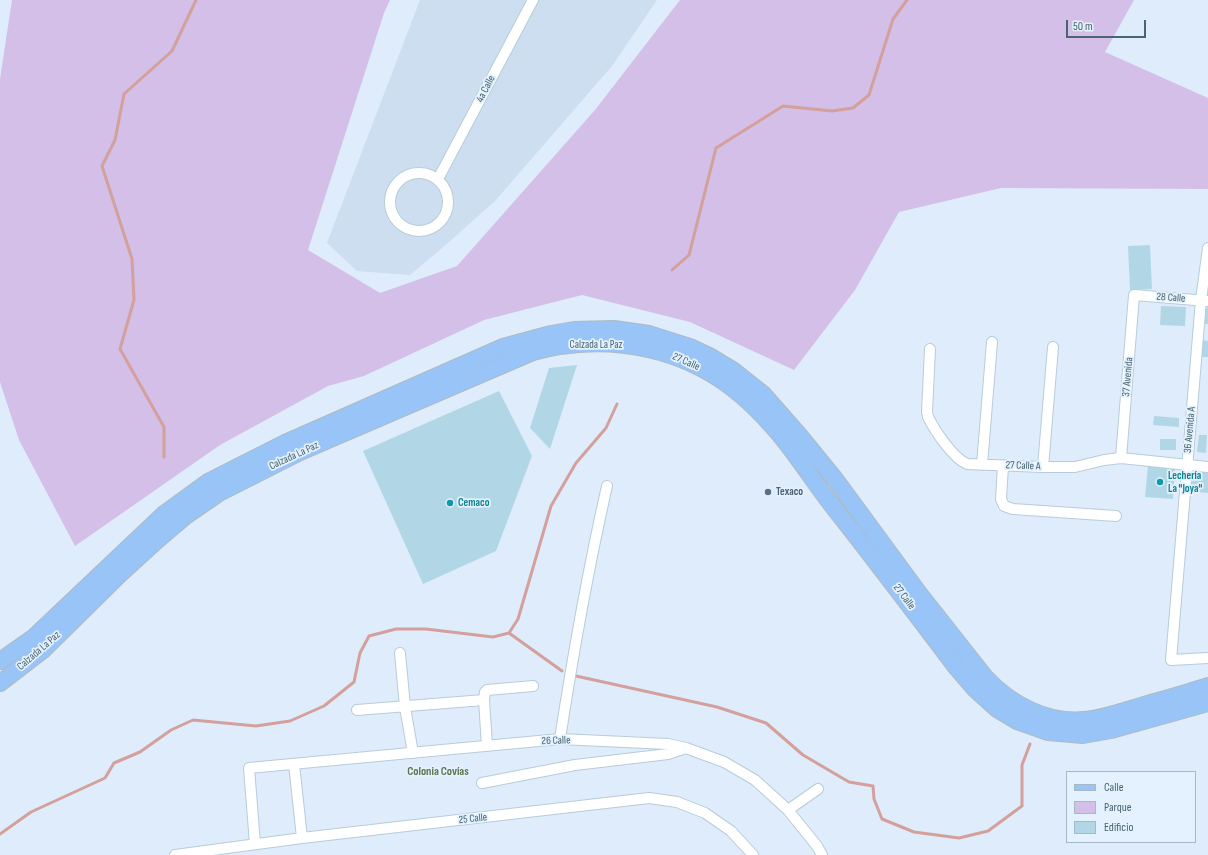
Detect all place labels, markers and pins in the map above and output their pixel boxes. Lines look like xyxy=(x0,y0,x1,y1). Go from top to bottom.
place label: Lechería La "Joya" xyxy=(1168,469,1202,495)
marker: Lechería La "Joya" xyxy=(1155,477,1165,487)
place label: Texaco xyxy=(776,485,803,499)
marker: Texaco xyxy=(763,487,773,497)
place label: Cemaco xyxy=(458,496,489,510)
marker: Cemaco xyxy=(445,498,455,508)

